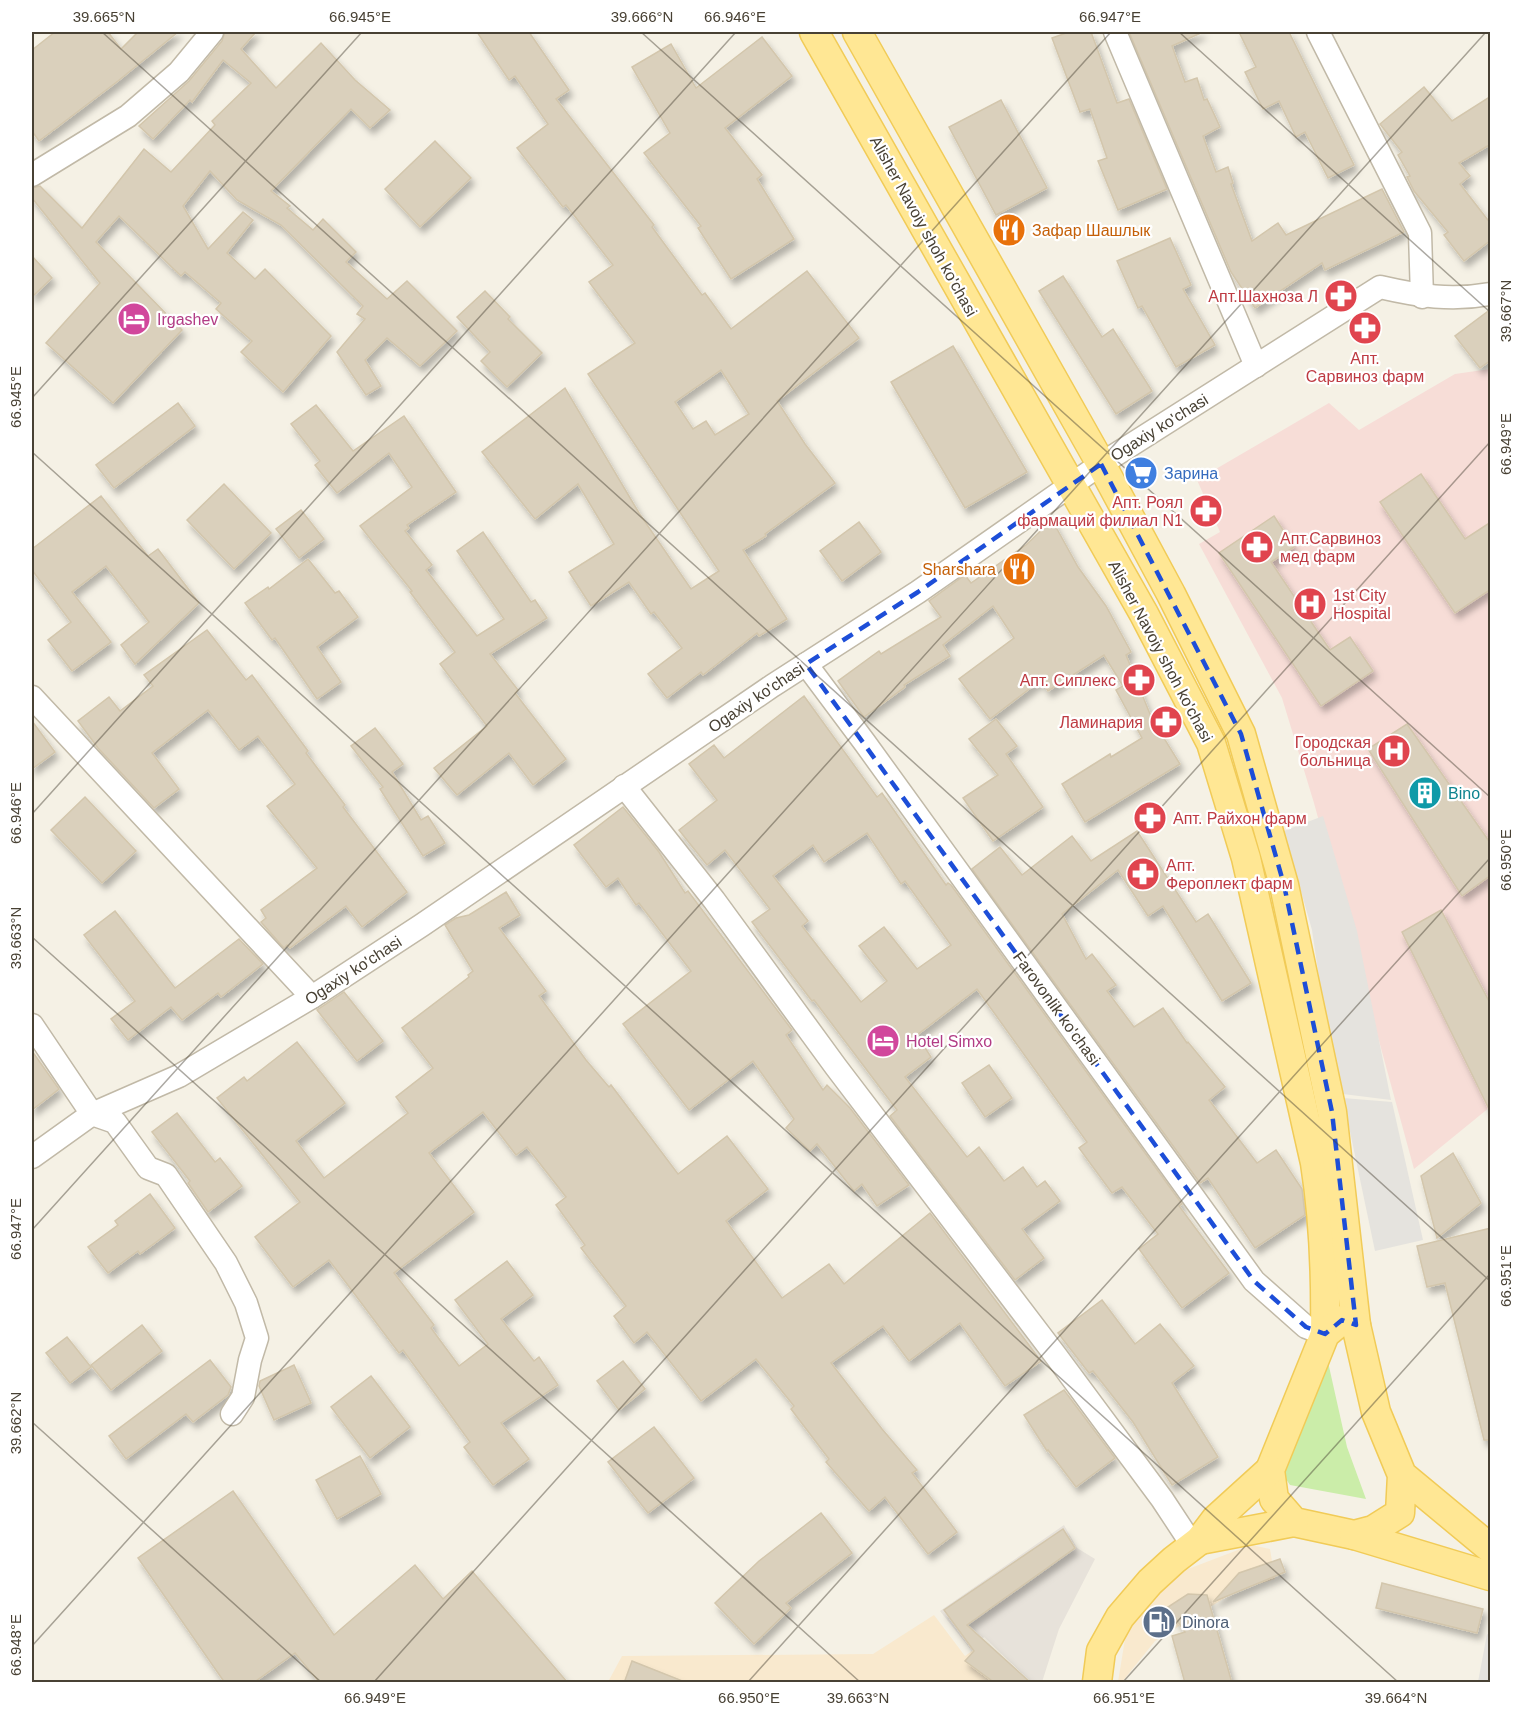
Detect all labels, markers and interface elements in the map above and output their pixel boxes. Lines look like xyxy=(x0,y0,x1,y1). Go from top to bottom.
text: 39.665°N xyxy=(73,8,135,25)
text: 66.945°E xyxy=(329,8,391,25)
text: 39.666°N xyxy=(611,8,673,25)
text: 66.946°E xyxy=(704,8,766,25)
text: 66.947°E xyxy=(1079,8,1141,25)
street label: Alisher Navoiy shoh ko'chasi xyxy=(867,133,980,319)
restaurant icon: Зафар Шашлык xyxy=(991,212,1027,248)
place label: Зафар Шашлык xyxy=(1032,222,1151,239)
pharmacy icon: Апт.Шахноза Л xyxy=(1323,278,1359,314)
text: 39.667°N xyxy=(1497,280,1514,342)
place label: Апт.Шахноза Л xyxy=(1208,288,1318,305)
hotel icon: Irgashev xyxy=(116,301,152,337)
pharmacy icon: Апт. Сарвиноз фарм xyxy=(1347,310,1383,346)
place label: Irgashev xyxy=(157,311,218,328)
place label: Апт. Сарвиноз фарм xyxy=(1306,350,1424,385)
text: 66.945°E xyxy=(7,366,24,428)
street label: Ogaxiy ko'chasi xyxy=(1107,391,1211,464)
text: 66.949°E xyxy=(1497,413,1514,475)
supermarket icon: Зарина xyxy=(1123,455,1159,491)
place label: Зарина xyxy=(1164,465,1218,482)
pharmacy icon: Апт. Роял фармаций филиал N1 xyxy=(1188,493,1224,529)
place label: Апт. Роял фармаций филиал N1 xyxy=(1017,494,1183,529)
pharmacy icon: Апт.Сарвиноз мед фарм xyxy=(1239,529,1275,565)
place label: Апт.Сарвиноз мед фарм xyxy=(1280,530,1381,565)
restaurant icon: Sharshara xyxy=(1001,551,1037,587)
street label: Alisher Navoiy shoh ko'chasi xyxy=(1105,558,1216,745)
place label: Sharshara xyxy=(922,561,996,578)
hospital icon: 1st City Hospital xyxy=(1292,586,1328,622)
place label: 1st City Hospital xyxy=(1333,587,1391,622)
street label: Ogaxiy ko'chasi xyxy=(705,659,807,736)
pharmacy icon: Апт. Сиплекс xyxy=(1121,662,1157,698)
place label: Апт. Сиплекс xyxy=(1020,672,1116,689)
pharmacy icon: Ламинария xyxy=(1148,704,1184,740)
place label: Ламинария xyxy=(1059,714,1143,731)
hospital icon: Городская больница xyxy=(1376,733,1412,769)
place label: Городская больница xyxy=(1295,734,1371,769)
building icon: Bino xyxy=(1407,775,1443,811)
text: 66.946°E xyxy=(7,782,24,844)
place label: Bino xyxy=(1448,785,1480,802)
pharmacy icon: Апт. Райхон фарм xyxy=(1132,800,1168,836)
place label: Апт. Райхон фарм xyxy=(1173,810,1307,827)
text: 66.950°E xyxy=(1497,829,1514,891)
pharmacy icon: Апт. Фероплект фарм xyxy=(1125,856,1161,892)
place label: Апт. Фероплект фарм xyxy=(1166,857,1293,892)
text: 39.663°N xyxy=(7,907,24,969)
street label: Ogaxiy ko'chasi xyxy=(302,933,405,1008)
street label: Farovonlik ko'chasi xyxy=(1010,948,1103,1068)
hotel icon: Hotel Simxo xyxy=(865,1023,901,1059)
place label: Hotel Simxo xyxy=(906,1033,992,1050)
text: 66.947°E xyxy=(7,1198,24,1260)
text: 66.951°E xyxy=(1497,1245,1514,1307)
text: 39.662°N xyxy=(7,1392,24,1454)
fuel station icon: Dinora xyxy=(1141,1604,1177,1640)
text: 66.948°E xyxy=(7,1614,24,1676)
place label: Dinora xyxy=(1182,1614,1229,1631)
text: 66.949°E xyxy=(344,1689,406,1706)
text: 66.950°E xyxy=(718,1689,780,1706)
text: 39.663°N xyxy=(827,1689,889,1706)
text: 66.951°E xyxy=(1093,1689,1155,1706)
text: 39.664°N xyxy=(1365,1689,1427,1706)

